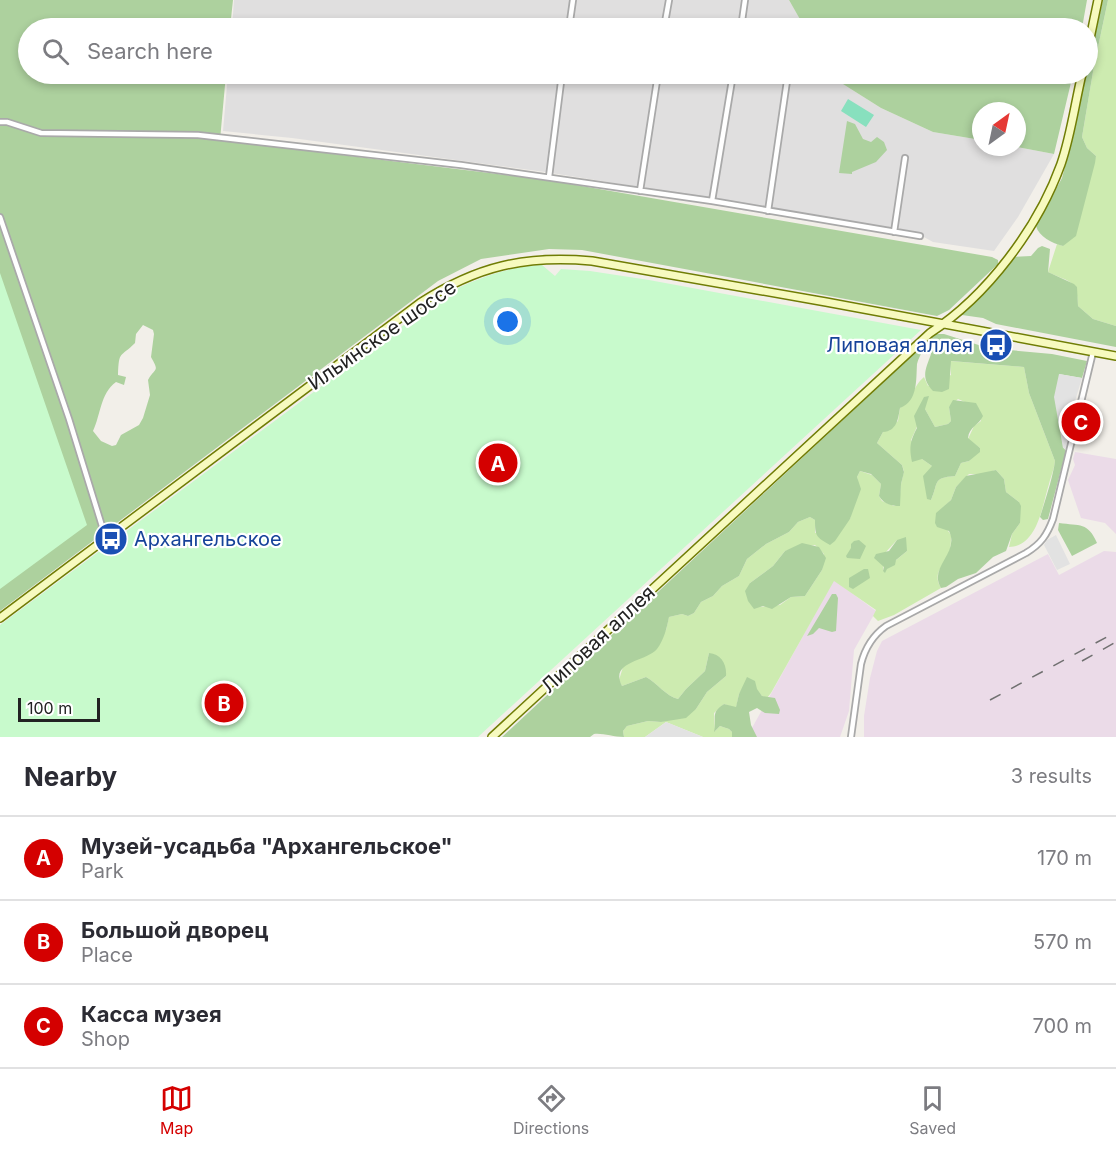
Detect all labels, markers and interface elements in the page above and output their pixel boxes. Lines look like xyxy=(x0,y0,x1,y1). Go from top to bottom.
search box xyxy=(18,18,1098,84)
icon: search xyxy=(39,35,72,68)
text: Search here xyxy=(87,38,213,64)
north arrow xyxy=(972,102,1026,156)
street label: Ильинское шоссе xyxy=(303,275,461,395)
your location xyxy=(493,307,522,336)
bus stop icon: Липовая аллея xyxy=(978,327,1014,363)
place label: Липовая аллея xyxy=(826,333,973,357)
pin: C xyxy=(1062,400,1100,444)
pin: A xyxy=(478,440,518,486)
bus stop icon: Архангельское xyxy=(93,521,129,557)
place label: Архангельское xyxy=(134,527,282,551)
street label: Липовая аллея xyxy=(536,580,660,698)
pin: B xyxy=(204,680,244,726)
scale bar xyxy=(18,695,100,722)
text: 100 m xyxy=(27,698,72,718)
text: Nearby xyxy=(24,761,117,792)
text: 3 results xyxy=(1011,764,1092,788)
text: Музей-усадьба "Архангельское" xyxy=(81,833,453,859)
text: A xyxy=(36,846,51,870)
text: 170 m xyxy=(1037,846,1092,870)
text: Park xyxy=(81,859,124,883)
text: Большой дворец xyxy=(81,917,269,943)
text: B xyxy=(37,930,50,954)
text: 570 m xyxy=(1033,930,1092,954)
text: Place xyxy=(81,943,133,967)
text: Касса музея xyxy=(81,1001,222,1027)
text: C xyxy=(36,1014,51,1038)
text: 700 m xyxy=(1033,1014,1092,1038)
text: Shop xyxy=(81,1027,130,1051)
tab: Map xyxy=(160,1082,193,1138)
tab: Directions xyxy=(513,1082,589,1138)
tab: Saved xyxy=(909,1082,956,1138)

